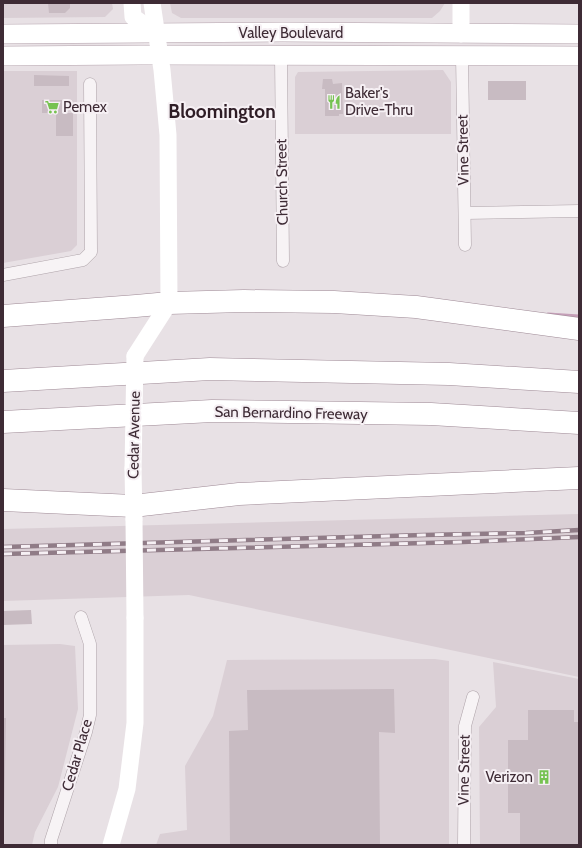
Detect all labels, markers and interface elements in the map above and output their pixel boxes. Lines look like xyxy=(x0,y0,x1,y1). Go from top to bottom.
street label: Valley Boulevard xyxy=(239,24,343,42)
place label: Baker's Drive-Thru xyxy=(345,84,413,119)
restaurant icon: Baker's Drive-Thru xyxy=(326,94,342,110)
place label: Pemex xyxy=(63,98,107,116)
supermarket icon: Pemex xyxy=(44,99,60,115)
district label: Bloomington xyxy=(168,100,276,123)
street label: Vine Street xyxy=(453,114,473,186)
street label: Church Street xyxy=(272,139,292,225)
street label: Cedar Avenue xyxy=(124,391,144,479)
street label: San Bernardino Freeway xyxy=(214,403,368,423)
street label: Cedar Place xyxy=(58,717,96,793)
street label: Vine Street xyxy=(454,734,474,806)
place label: Verizon xyxy=(486,768,533,786)
building icon: Verizon xyxy=(536,769,552,785)

